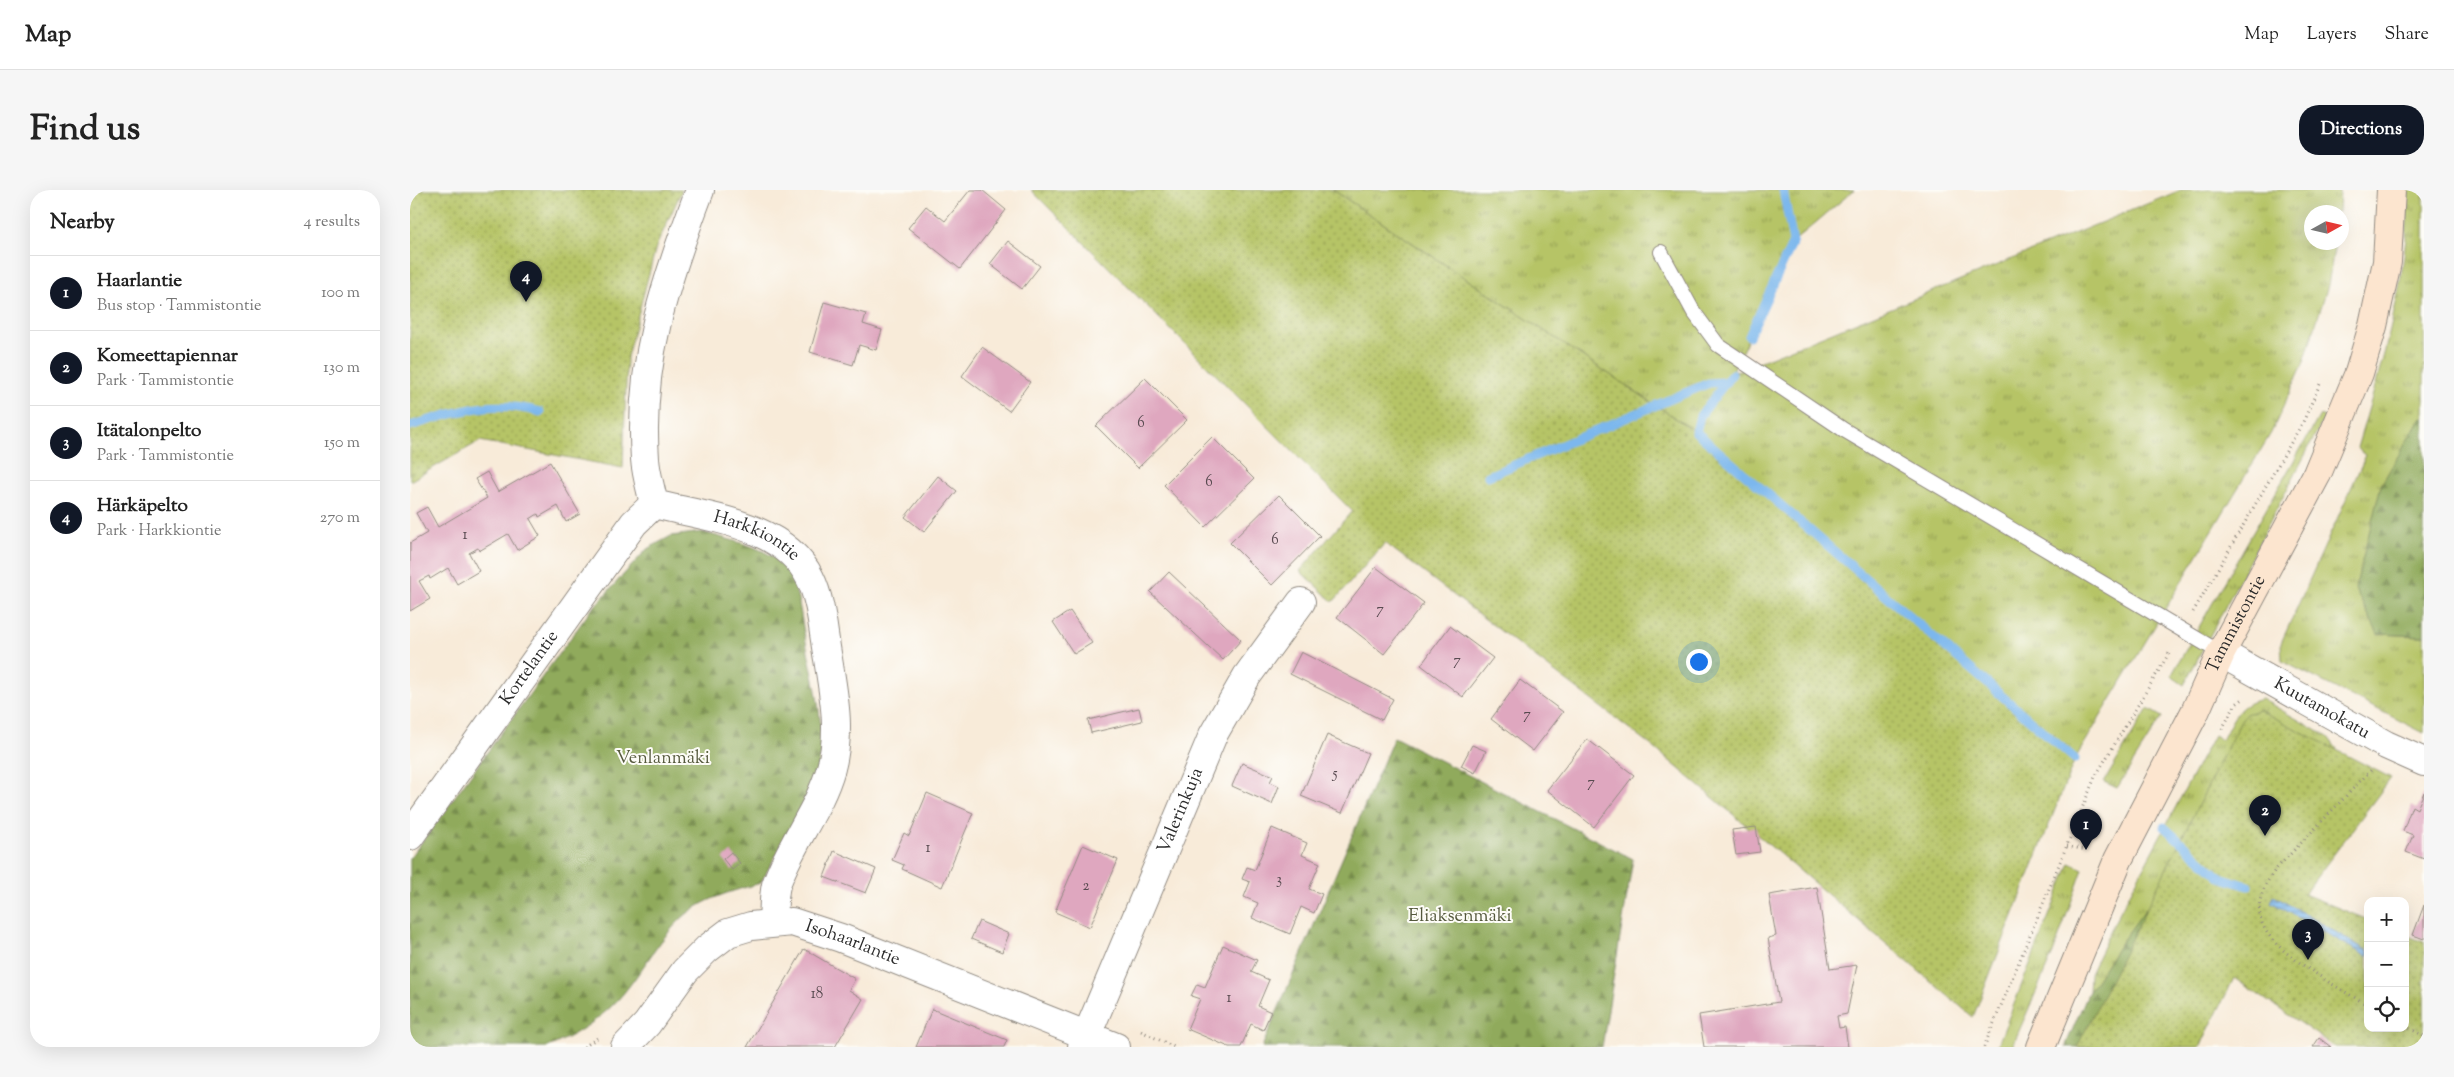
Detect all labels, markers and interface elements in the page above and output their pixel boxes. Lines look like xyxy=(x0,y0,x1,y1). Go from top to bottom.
text: Map xyxy=(25,18,71,52)
text: Map xyxy=(2244,22,2279,48)
text: Layers xyxy=(2307,22,2357,48)
text: Share xyxy=(2385,22,2429,48)
text: Find us xyxy=(30,105,140,156)
button: Directions xyxy=(2299,105,2424,155)
north arrow xyxy=(2304,205,2349,250)
text: Nearby xyxy=(50,208,115,238)
text: 4 results xyxy=(304,211,360,234)
pin: 4 xyxy=(510,261,542,302)
text: Haarlantie xyxy=(97,268,182,295)
text: 1 xyxy=(63,282,69,305)
text: 100 m xyxy=(321,282,360,305)
text: Bus stop · Tammistontie xyxy=(97,295,262,318)
text: Komeettapiennar xyxy=(97,343,238,370)
text: 2 xyxy=(62,357,70,380)
text: 130 m xyxy=(323,357,360,380)
text: Park · Tammistontie xyxy=(97,370,234,393)
house number: 6 xyxy=(1137,413,1145,434)
text: Itätalonpelto xyxy=(97,418,201,445)
text: 3 xyxy=(63,432,69,455)
text: 150 m xyxy=(324,432,360,455)
text: Park · Tammistontie xyxy=(97,445,234,468)
house number: 6 xyxy=(1205,472,1213,493)
text: Härkäpelto xyxy=(97,493,188,520)
street label: Harkkiontie xyxy=(710,505,806,568)
text: 4 xyxy=(62,507,70,530)
text: 270 m xyxy=(320,507,360,530)
text: Park · Harkkiontie xyxy=(97,520,222,543)
house number: 1 xyxy=(462,525,468,546)
house number: 6 xyxy=(1271,530,1279,551)
street label: Tammistontie xyxy=(2201,571,2273,678)
house number: 7 xyxy=(1376,600,1384,621)
street label: Kortelantie xyxy=(494,626,566,711)
your location xyxy=(1686,649,1712,675)
house number: 7 xyxy=(1453,651,1461,672)
street label: Kuutamokatu xyxy=(2269,672,2374,746)
house number: 7 xyxy=(1523,705,1531,726)
park label: Venlanmäki xyxy=(616,746,710,772)
street label: Valerinkuja xyxy=(1152,764,1211,858)
house number: 5 xyxy=(1331,764,1338,785)
house number: 7 xyxy=(1587,773,1595,794)
pin: 2 xyxy=(2249,795,2281,836)
pin: 1 xyxy=(2070,809,2102,850)
house number: 1 xyxy=(925,838,931,859)
house number: 3 xyxy=(1276,870,1282,891)
house number: 2 xyxy=(1082,876,1090,897)
map controls xyxy=(2364,897,2409,1032)
button: + xyxy=(2364,897,2409,942)
park label: Eliaksenmäki xyxy=(1408,904,1512,930)
street label: Isohaarlantie xyxy=(802,914,904,973)
pin: 3 xyxy=(2292,919,2324,960)
button: − xyxy=(2364,942,2409,987)
house number: 18 xyxy=(811,984,823,1005)
button: locate xyxy=(2364,987,2409,1032)
house number: 1 xyxy=(1226,988,1232,1009)

